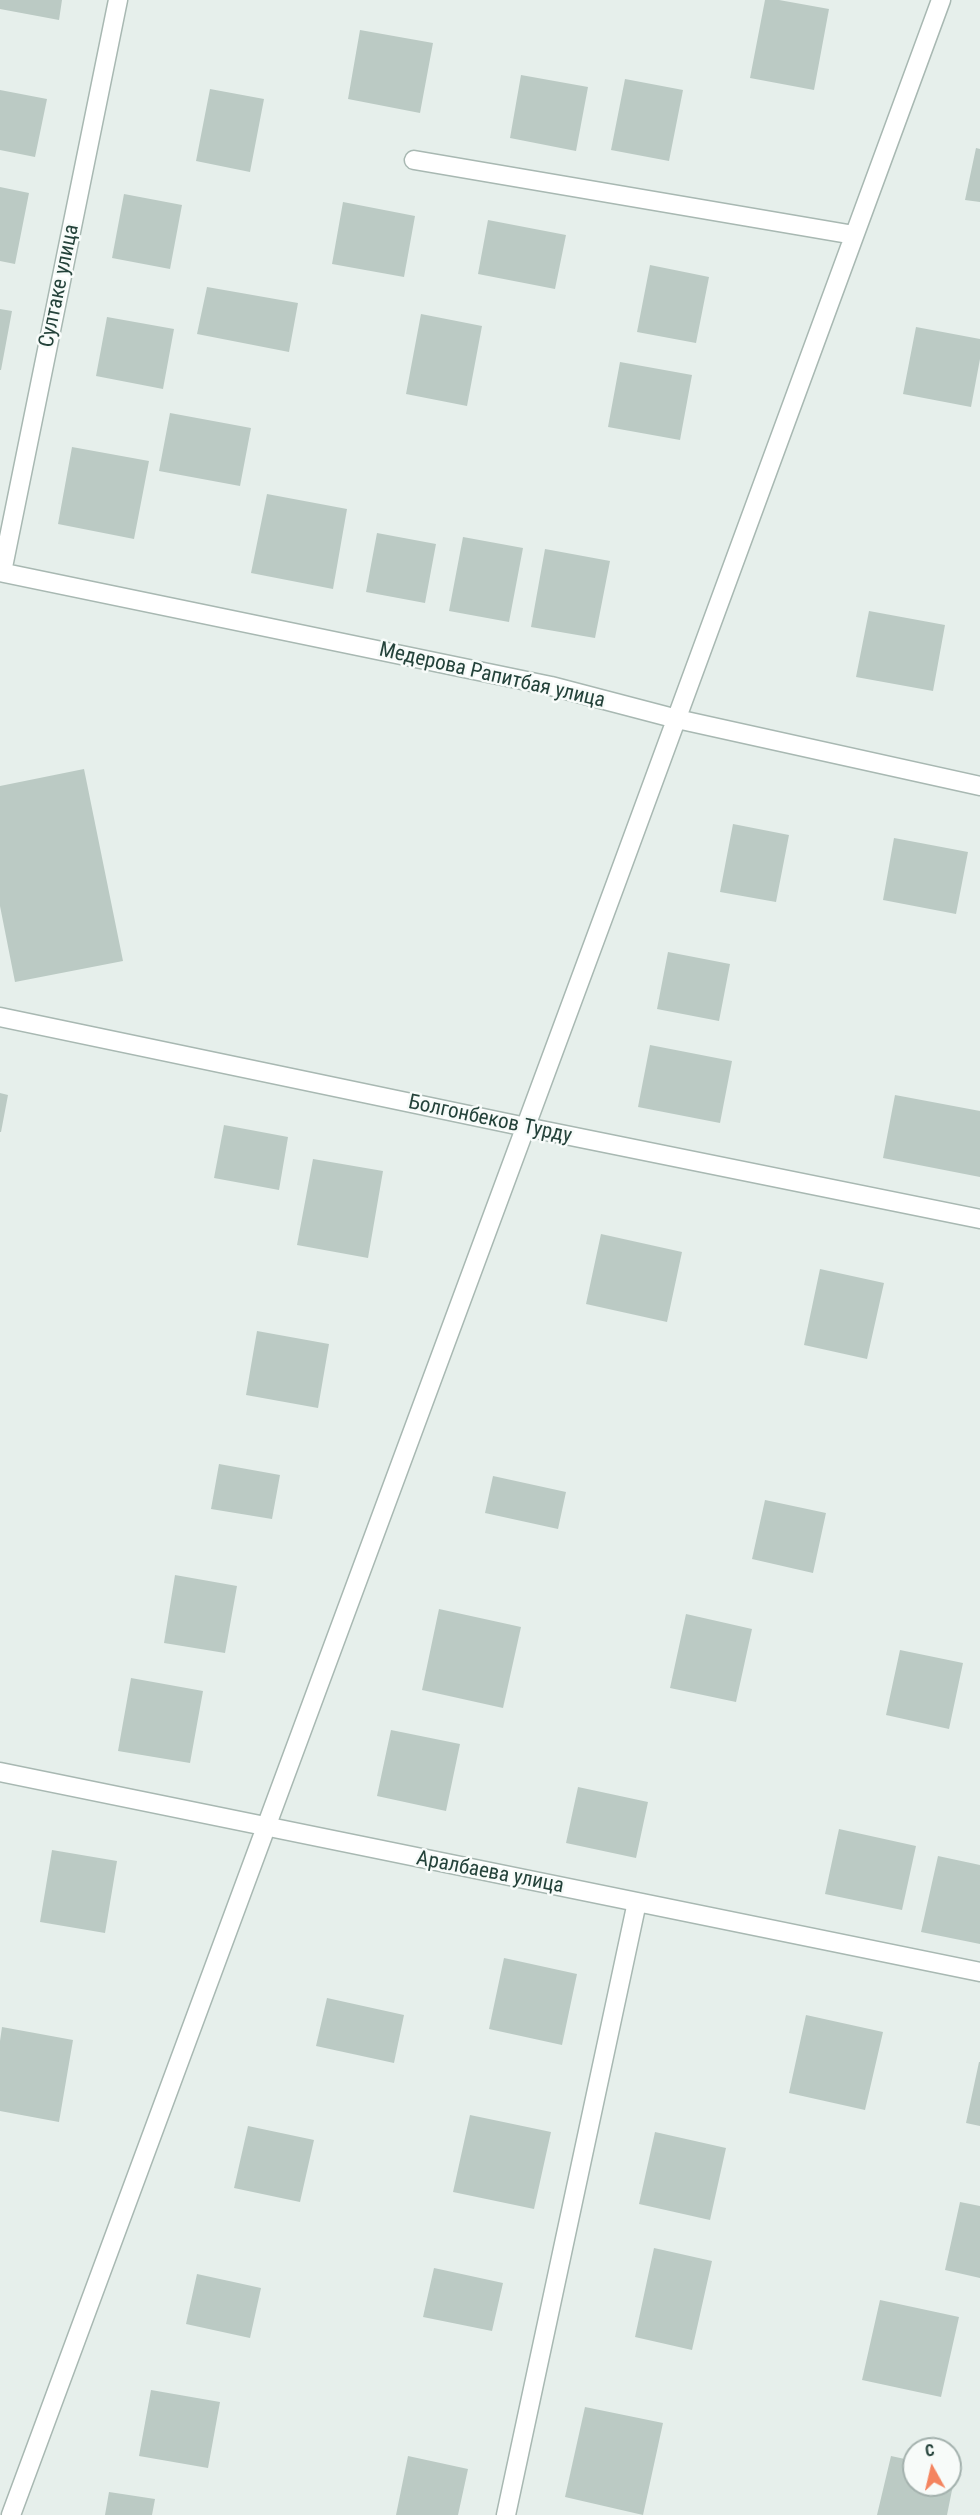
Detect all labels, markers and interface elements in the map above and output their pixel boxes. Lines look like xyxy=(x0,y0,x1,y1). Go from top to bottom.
street label: Султаке улица xyxy=(35,222,85,350)
street label: Медерова Рапитбая улица xyxy=(377,638,607,714)
street label: Болгонбеков Турду xyxy=(406,1090,574,1150)
street label: Аралбаева улица xyxy=(414,1846,566,1900)
north arrow xyxy=(902,2437,962,2497)
text: С xyxy=(924,2441,936,2461)

